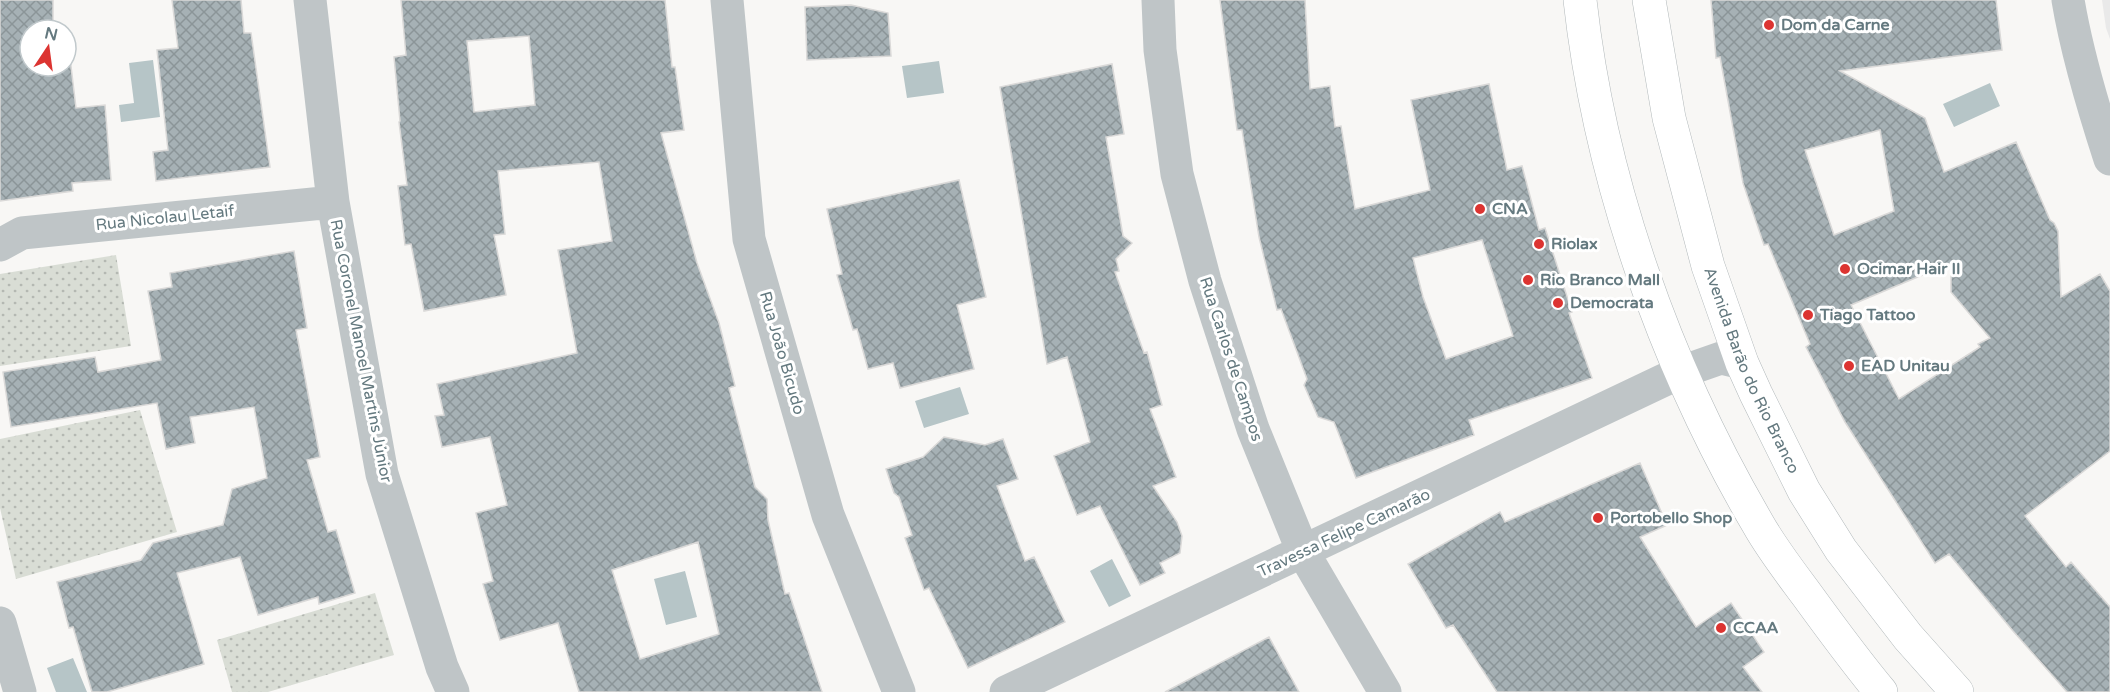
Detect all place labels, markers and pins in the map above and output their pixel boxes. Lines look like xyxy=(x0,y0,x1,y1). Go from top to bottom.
place label: Dom da Carne xyxy=(1781,15,1890,35)
marker: Dom da Carne xyxy=(1762,18,1776,32)
place label: CNA xyxy=(1492,199,1528,219)
marker: CNA xyxy=(1473,202,1487,216)
place label: Riolax xyxy=(1551,234,1598,254)
marker: Riolax xyxy=(1532,237,1546,251)
place label: Ocimar Hair II xyxy=(1857,259,1961,279)
marker: Ocimar Hair II xyxy=(1838,262,1852,276)
place label: Rio Branco Mall xyxy=(1540,270,1660,290)
marker: Rio Branco Mall xyxy=(1521,273,1535,287)
place label: Democrata xyxy=(1570,293,1654,313)
marker: Democrata xyxy=(1551,296,1565,310)
place label: Tiago Tattoo xyxy=(1819,305,1916,325)
marker: Tiago Tattoo xyxy=(1801,308,1815,322)
place label: EAD Unitau xyxy=(1861,356,1950,376)
marker: EAD Unitau xyxy=(1842,359,1856,373)
place label: Portobello Shop xyxy=(1610,508,1732,528)
marker: Portobello Shop xyxy=(1591,511,1605,525)
place label: CCAA xyxy=(1733,618,1779,638)
marker: CCAA xyxy=(1714,621,1728,635)

